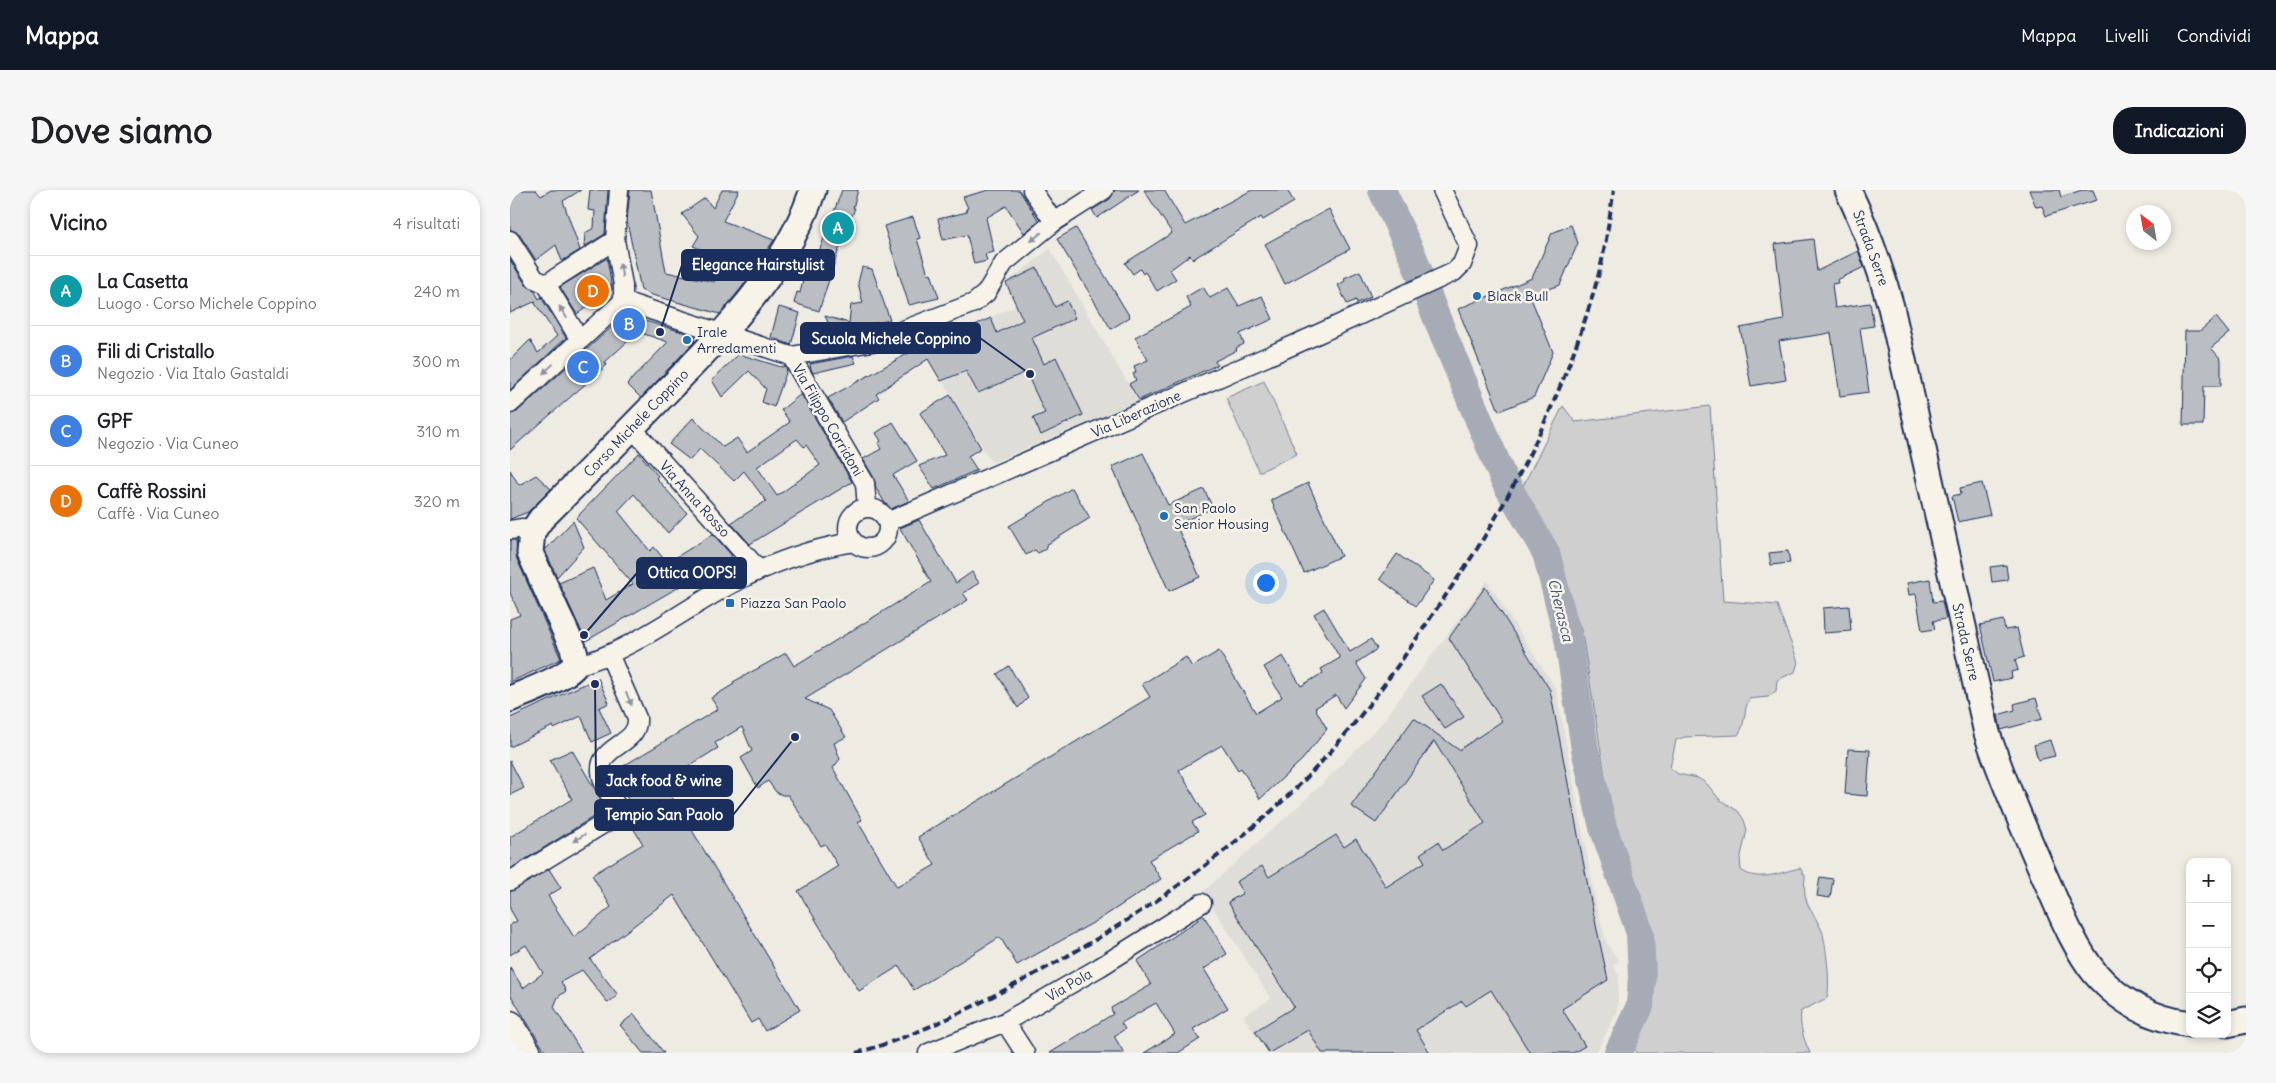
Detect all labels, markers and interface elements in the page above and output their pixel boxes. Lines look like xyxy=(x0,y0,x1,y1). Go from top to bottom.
text: Mappa xyxy=(25,20,99,50)
text: Mappa xyxy=(2021,24,2076,47)
text: Livelli xyxy=(2104,24,2149,47)
text: Condividi xyxy=(2177,24,2251,47)
button: Indicazioni xyxy=(2113,107,2246,154)
text: Dove siamo xyxy=(30,108,213,152)
north arrow xyxy=(2126,205,2171,250)
street label: Strada Serre xyxy=(1849,208,1893,288)
text: Vicino xyxy=(50,209,107,236)
pin: A xyxy=(822,209,854,247)
text: 4 risultati xyxy=(393,213,460,233)
one-way arrow xyxy=(1029,232,1042,243)
callout: Elegance Hairstylist xyxy=(682,250,834,280)
text: Elegance Hairstylist xyxy=(692,255,825,275)
one-way arrow xyxy=(616,261,624,277)
text: La Casetta xyxy=(97,269,188,293)
pin: D xyxy=(577,272,609,310)
text: A xyxy=(61,281,71,301)
text: 240 m xyxy=(414,281,460,301)
place label: Black Bull xyxy=(1487,287,1548,305)
marker: Black Bull xyxy=(1471,290,1483,302)
text: Luogo · Corso Michele Coppino xyxy=(97,293,317,313)
pin: B xyxy=(613,305,645,343)
one-way arrow xyxy=(558,306,567,319)
place label: Irale Arredamenti xyxy=(697,323,776,357)
callout: Scuola Michele Coppino xyxy=(801,323,980,353)
text: Scuola Michele Coppino xyxy=(811,329,971,349)
marker: Irale Arredamenti xyxy=(681,334,693,346)
text: Fili di Cristallo xyxy=(97,339,214,363)
pin: C xyxy=(567,348,599,386)
text: B xyxy=(61,351,71,371)
text: 300 m xyxy=(412,351,460,371)
street label: Via Filippo Corridoni xyxy=(789,361,867,479)
text: Negozio · Via Italo Gastaldi xyxy=(97,363,289,383)
one-way arrow xyxy=(542,363,554,375)
street label: Corso Michele Coppino xyxy=(580,366,692,480)
street label: Via Liberazione xyxy=(1088,386,1184,442)
text: GPF xyxy=(97,409,133,433)
text: C xyxy=(61,421,71,441)
text: 310 m xyxy=(416,421,460,441)
text: Negozio · Via Cuneo xyxy=(97,433,239,453)
street label: Via Anna Rosso xyxy=(656,457,734,541)
text: Caffè Rossini xyxy=(97,479,206,503)
text: D xyxy=(60,491,72,511)
text: 320 m xyxy=(414,491,460,511)
place label: San Paolo Senior Housing xyxy=(1174,499,1269,533)
text: Caffè · Via Cuneo xyxy=(97,503,219,523)
marker: San Paolo Senior Housing xyxy=(1158,510,1170,522)
callout: Ottica OOPS! xyxy=(637,558,746,588)
text: Ottica OOPS! xyxy=(648,563,736,582)
your location xyxy=(1253,570,1279,596)
water label: Cherasca xyxy=(1544,577,1578,645)
place label: Piazza San Paolo xyxy=(740,594,846,612)
marker: Piazza San Paolo xyxy=(724,597,736,609)
street label: Strada Serre xyxy=(1948,601,1984,683)
one-way arrow xyxy=(625,692,633,706)
callout: Jack food & wine xyxy=(596,766,732,796)
text: Jack food & wine xyxy=(606,771,722,790)
callout: Tempio San Paolo xyxy=(595,800,733,830)
text: Tempio San Paolo xyxy=(605,805,724,825)
one-way arrow xyxy=(573,834,586,843)
map controls xyxy=(2186,858,2231,1038)
button: + xyxy=(2186,858,2231,903)
button: − xyxy=(2186,903,2231,948)
button: locate xyxy=(2186,948,2231,993)
street label: Via Pola xyxy=(1043,965,1095,1005)
button: layers xyxy=(2186,993,2231,1038)

